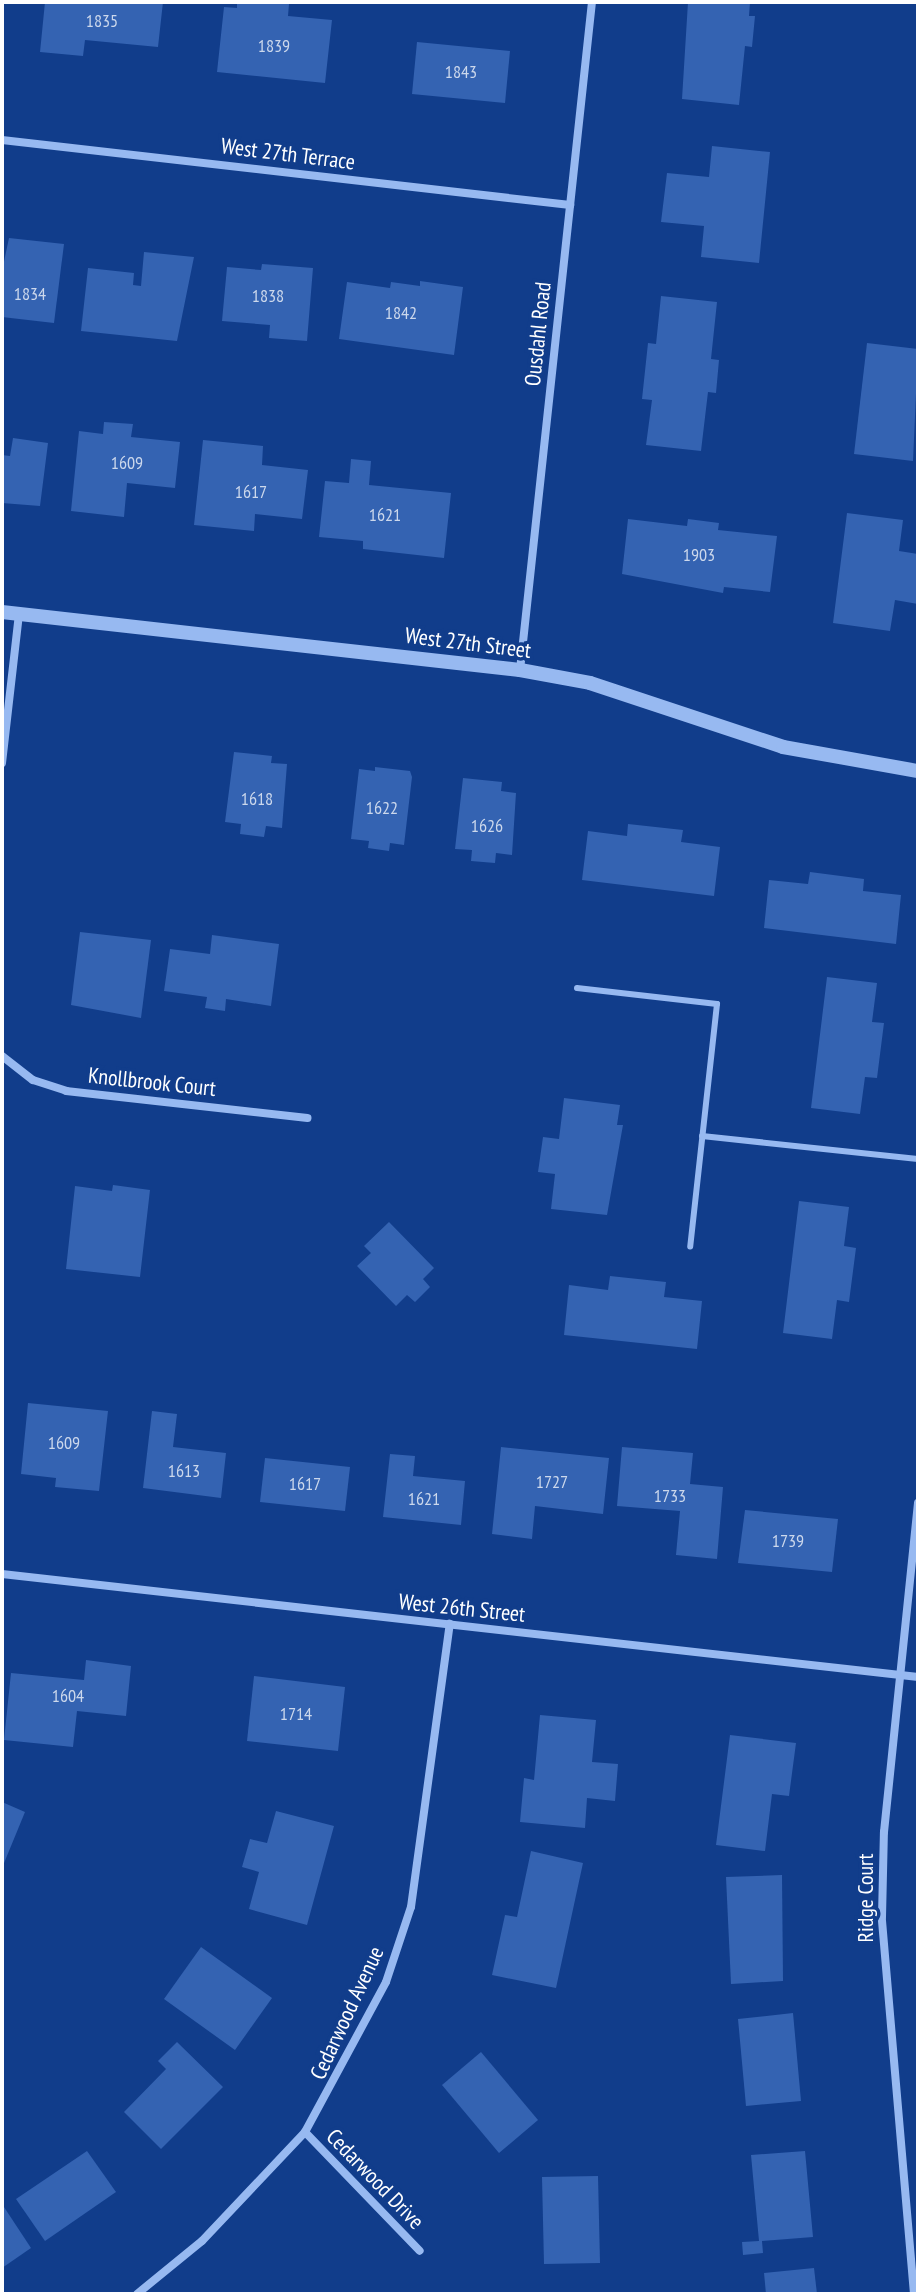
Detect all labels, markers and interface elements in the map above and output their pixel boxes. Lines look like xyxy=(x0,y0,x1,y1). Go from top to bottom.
house number: 1835 xyxy=(86,10,118,32)
house number: 1839 xyxy=(258,35,290,57)
house number: 1843 xyxy=(445,61,477,83)
street label: West 27th Terrace xyxy=(219,133,357,175)
street label: Ousdahl Road xyxy=(519,281,557,387)
house number: 1834 xyxy=(14,283,46,305)
house number: 1838 xyxy=(252,285,284,307)
house number: 1842 xyxy=(385,302,417,324)
house number: 1609 xyxy=(111,452,143,474)
house number: 1617 xyxy=(235,481,267,503)
house number: 1621 xyxy=(369,504,401,526)
house number: 1903 xyxy=(683,544,715,566)
street label: West 27th Street xyxy=(403,622,533,664)
house number: 1618 xyxy=(241,788,273,810)
house number: 1622 xyxy=(366,797,398,819)
house number: 1626 xyxy=(471,815,503,837)
street label: Knollbrook Court xyxy=(87,1062,217,1102)
house number: 1609 xyxy=(48,1432,80,1454)
house number: 1613 xyxy=(168,1460,200,1482)
house number: 1727 xyxy=(536,1471,568,1493)
house number: 1617 xyxy=(289,1473,321,1495)
house number: 1733 xyxy=(654,1485,686,1507)
house number: 1621 xyxy=(408,1488,440,1510)
house number: 1739 xyxy=(772,1530,804,1552)
street label: West 26th Street xyxy=(397,1588,527,1628)
house number: 1604 xyxy=(52,1685,84,1707)
house number: 1714 xyxy=(280,1703,312,1725)
street label: Ridge Court xyxy=(853,1853,879,1943)
street label: Cedarwood Avenue xyxy=(304,1942,390,2084)
street label: Cedarwood Drive xyxy=(321,2123,429,2235)

